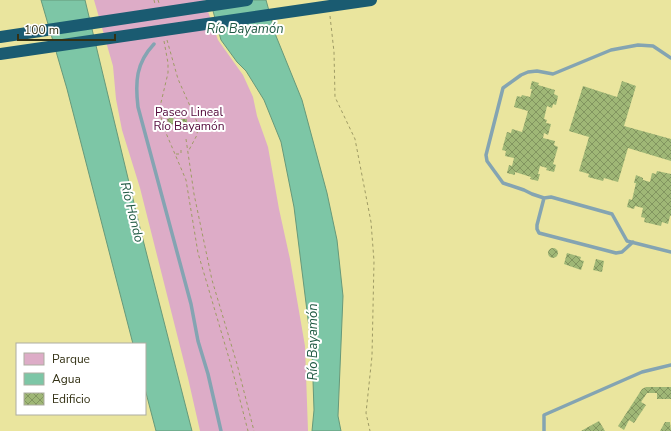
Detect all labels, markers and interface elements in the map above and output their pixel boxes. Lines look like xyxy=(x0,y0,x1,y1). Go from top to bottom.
scale bar xyxy=(18,16,115,42)
water label: Río Bayamón xyxy=(206,20,284,38)
text: 100 m xyxy=(24,22,59,38)
park label: Paseo Lineal Río Bayamón xyxy=(153,104,225,134)
water label: Río Hondo xyxy=(116,180,148,244)
water label: Río Bayamón xyxy=(304,303,322,381)
legend xyxy=(16,343,146,415)
text: Parque xyxy=(52,351,90,367)
text: Agua xyxy=(52,371,81,387)
text: Edificio xyxy=(52,391,91,407)

